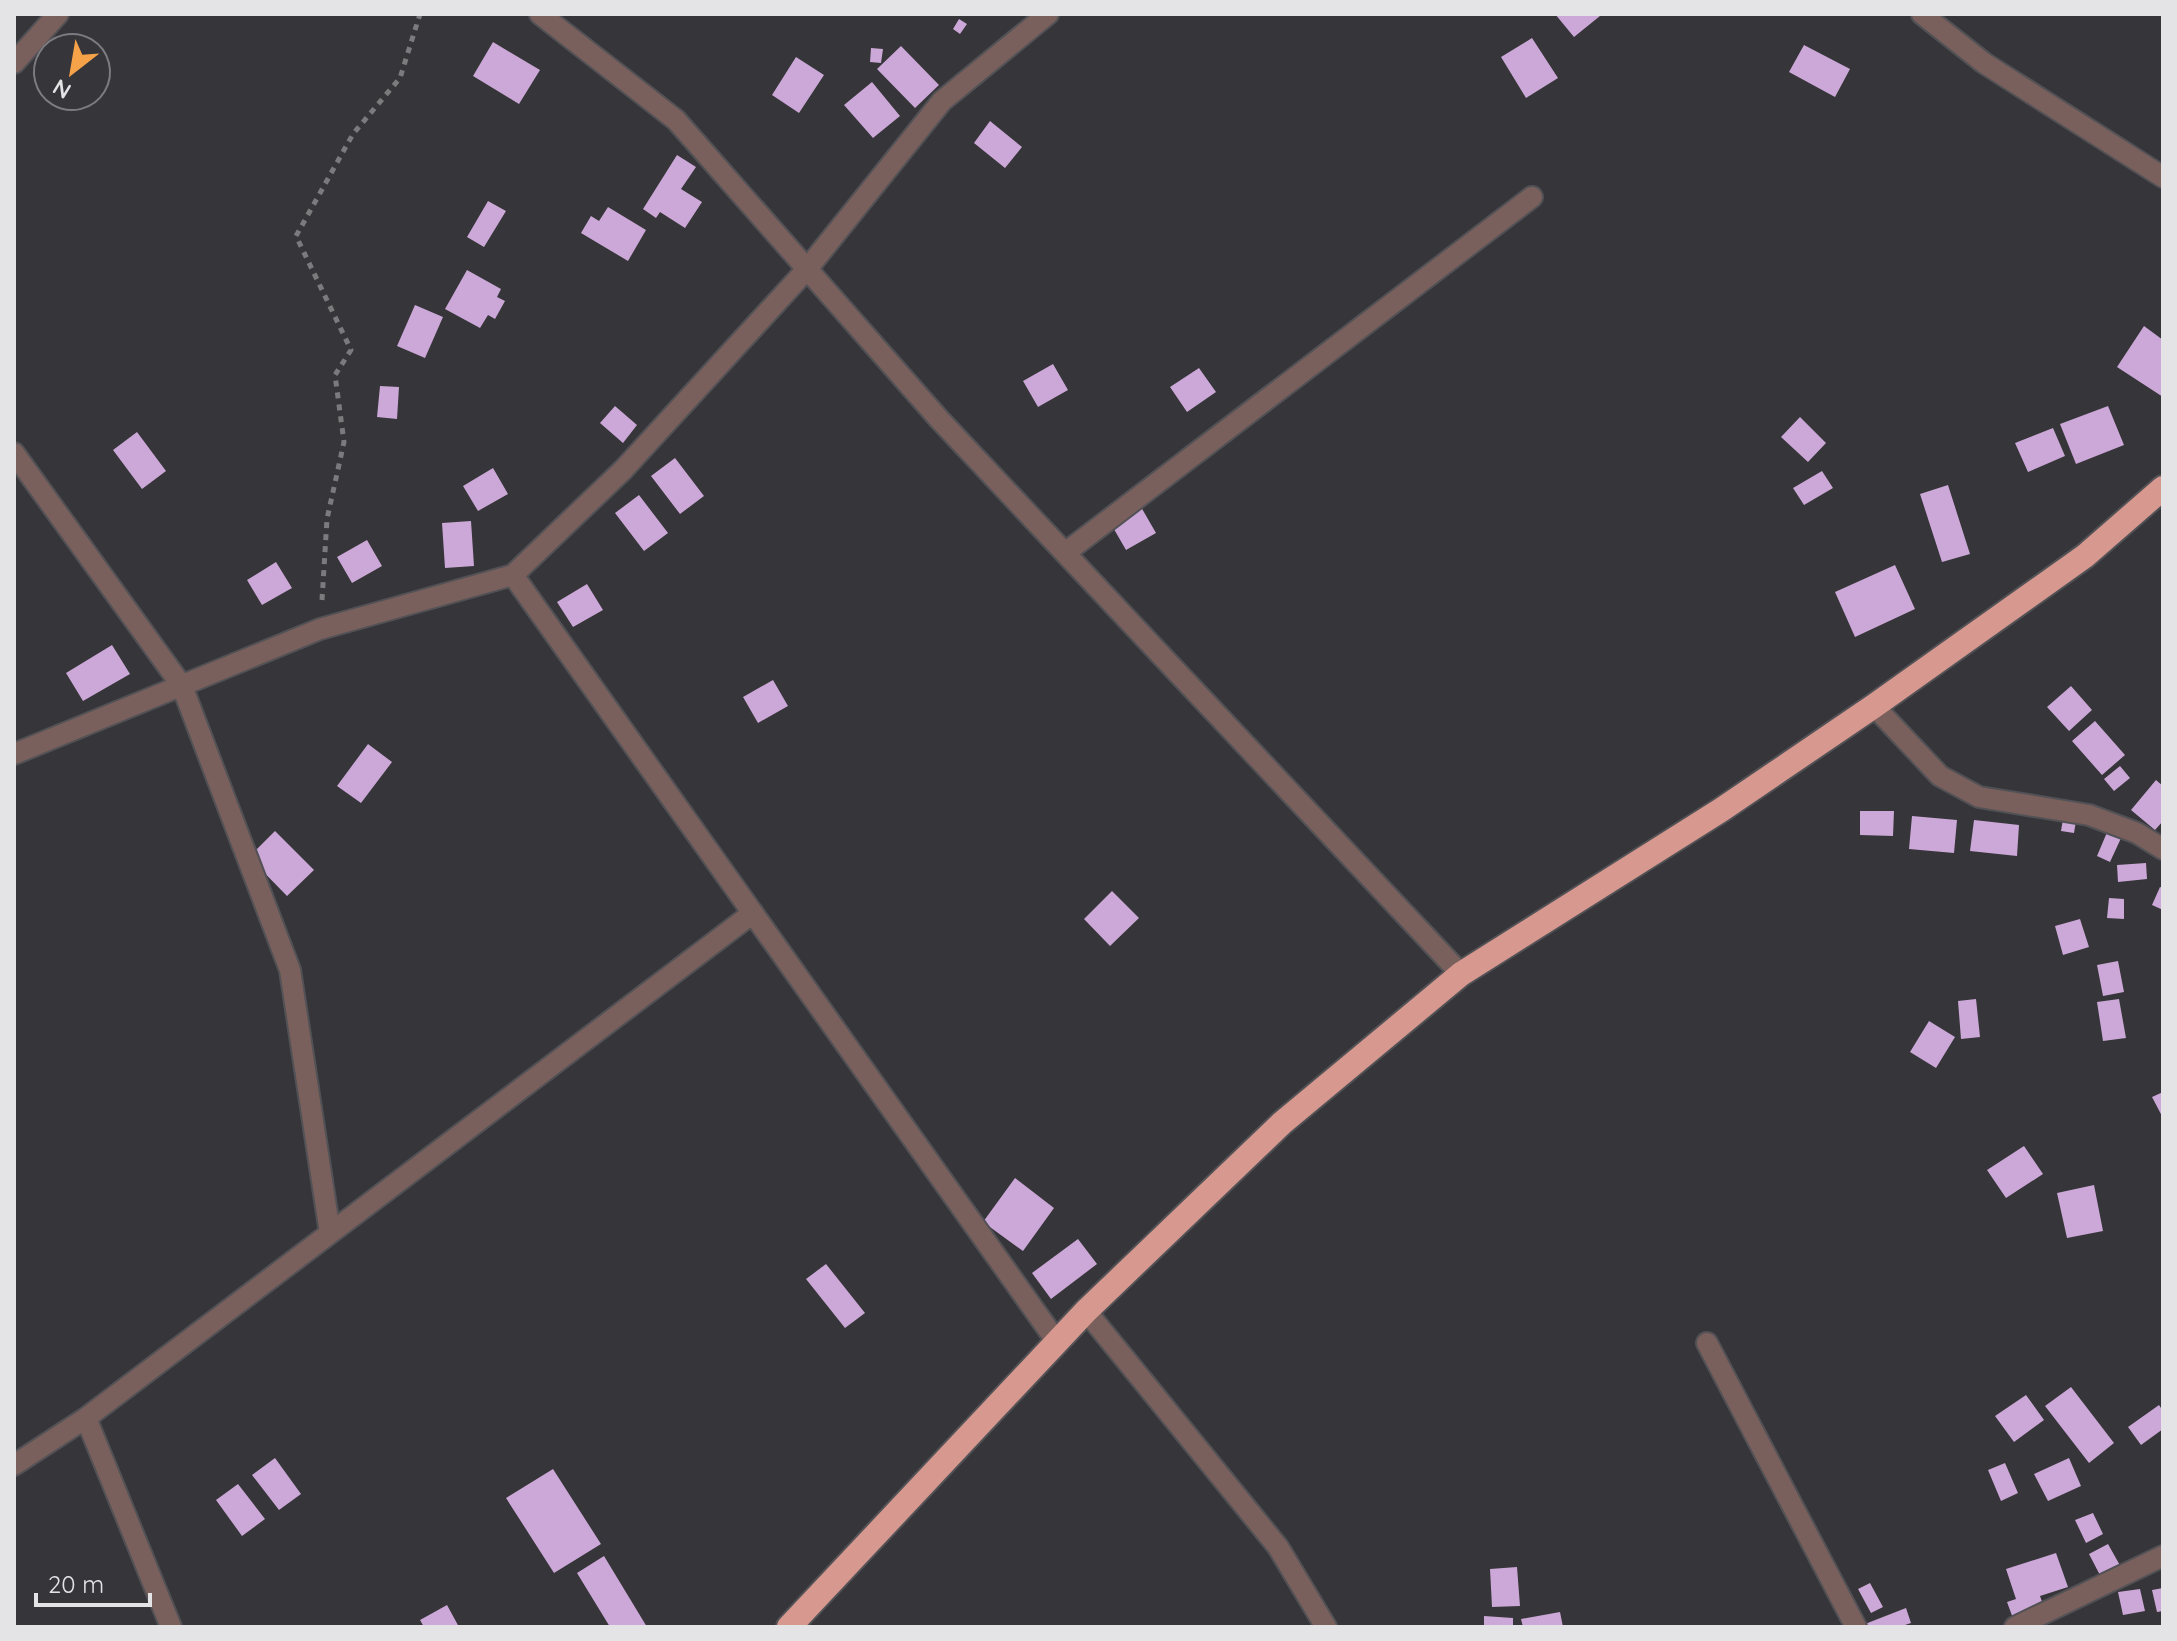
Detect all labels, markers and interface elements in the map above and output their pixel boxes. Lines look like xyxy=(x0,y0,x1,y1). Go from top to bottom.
north arrow xyxy=(32,32,112,112)
text: N xyxy=(48,73,76,105)
scale bar xyxy=(36,1557,150,1607)
text: 20 m xyxy=(48,1569,104,1599)

